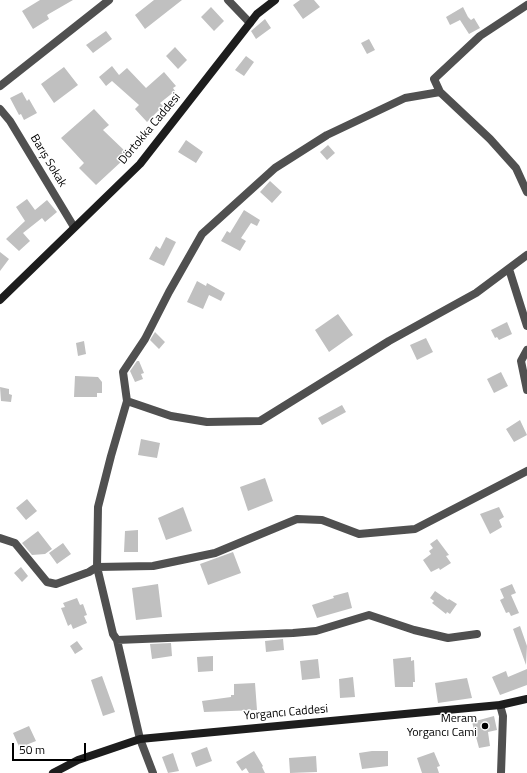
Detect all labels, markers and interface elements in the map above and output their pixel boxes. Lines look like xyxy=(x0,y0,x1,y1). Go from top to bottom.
street label: Dörtokka Caddesi xyxy=(116,91,184,167)
street label: Barış Sokak xyxy=(27,132,69,190)
street label: Yorgancı Caddesi xyxy=(243,702,329,724)
place label: Meram Yorgancı Cami xyxy=(407,712,477,740)
marker: Meram Yorgancı Cami xyxy=(480,721,490,731)
scale bar xyxy=(14,735,88,761)
text: 50 m xyxy=(19,740,45,759)

